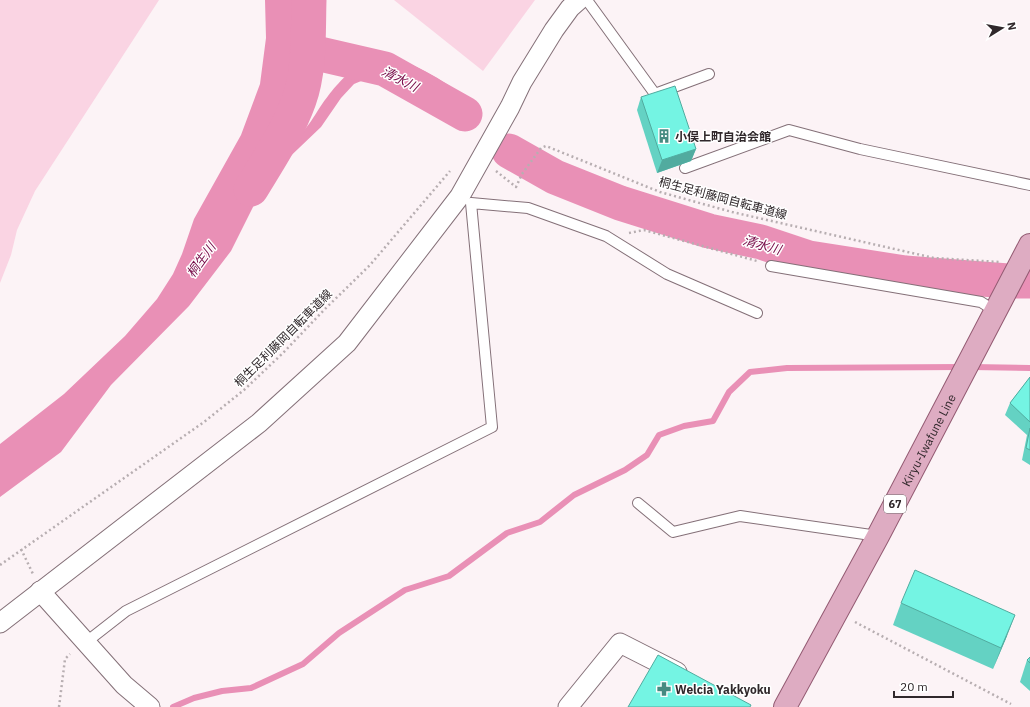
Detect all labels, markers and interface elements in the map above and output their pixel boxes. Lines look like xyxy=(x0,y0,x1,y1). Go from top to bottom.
north arrow xyxy=(982,8,1022,48)
text: N xyxy=(1004,21,1019,31)
water label: 清水川 xyxy=(379,63,423,96)
building icon: 小俣上町自治会館 xyxy=(656,128,672,144)
place label: 小俣上町自治会館 xyxy=(675,129,771,144)
street label: 桐生足利藤岡自転車道線 xyxy=(657,174,789,222)
water label: 清水川 xyxy=(741,231,785,259)
water label: 桐生川 xyxy=(183,238,221,281)
street label: 桐生足利藤岡自転車道線 xyxy=(231,286,335,390)
street label: Kiryu-Iwafune Line xyxy=(898,391,959,489)
road number: 67 xyxy=(884,495,906,513)
scale bar xyxy=(894,673,953,699)
text: 20 m xyxy=(900,679,928,694)
pharmacy icon: Welcia Yakkyoku xyxy=(656,681,672,697)
place label: Welcia Yakkyoku xyxy=(675,682,771,697)

